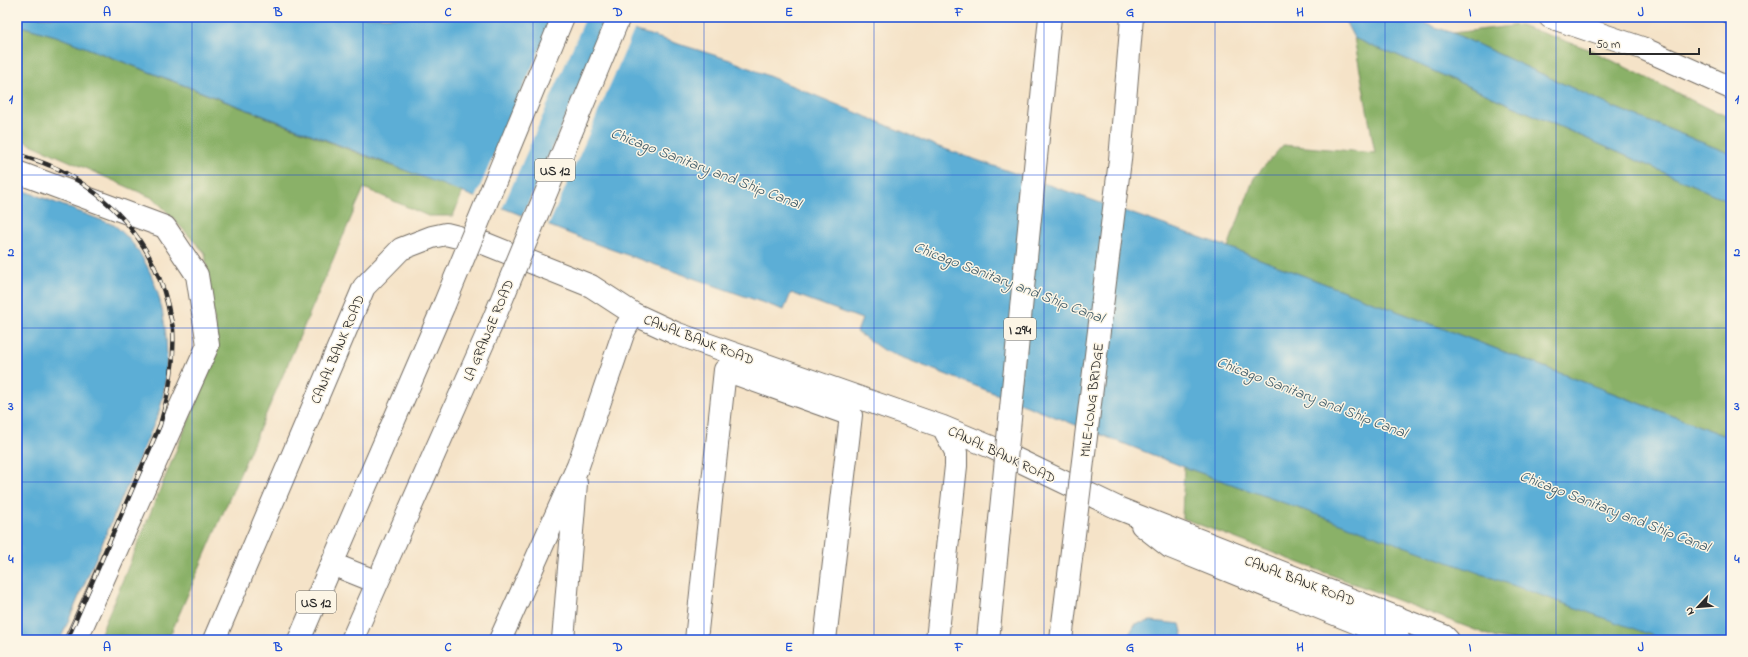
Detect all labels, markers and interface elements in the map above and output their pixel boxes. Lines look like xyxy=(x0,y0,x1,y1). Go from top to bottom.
text: A xyxy=(103,3,111,22)
text: B xyxy=(273,3,283,22)
text: C xyxy=(444,3,452,22)
text: D xyxy=(612,3,623,22)
text: E xyxy=(785,3,793,22)
text: F xyxy=(954,3,964,22)
text: G xyxy=(1126,3,1134,22)
text: H xyxy=(1296,3,1304,22)
text: I xyxy=(1468,3,1472,22)
text: J xyxy=(1638,3,1644,22)
scale bar xyxy=(1590,30,1699,56)
text: 50 m xyxy=(1596,36,1620,54)
text: 1 xyxy=(9,90,14,109)
text: 1 xyxy=(1735,90,1740,109)
water label: Chicago Sanitary and Ship Canal xyxy=(607,122,806,217)
road number: US 12 xyxy=(535,159,575,181)
water label: Chicago Sanitary and Ship Canal xyxy=(910,236,1109,331)
text: 2 xyxy=(7,243,15,262)
text: 2 xyxy=(1733,243,1741,262)
street label: LA GRANGE ROAD xyxy=(458,276,520,385)
street label: CANAL BANK ROAD xyxy=(306,292,371,407)
street label: CANAL BANK ROAD xyxy=(640,310,757,371)
road number: I 294 xyxy=(1004,318,1036,340)
street label: MILE-LONG BRIDGE xyxy=(1075,342,1110,458)
water label: Chicago Sanitary and Ship Canal xyxy=(1213,351,1412,446)
text: 3 xyxy=(7,397,14,416)
text: 3 xyxy=(1733,397,1740,416)
street label: CANAL BANK ROAD xyxy=(944,421,1059,490)
water label: Chicago Sanitary and Ship Canal xyxy=(1516,465,1715,560)
text: 4 xyxy=(7,550,14,569)
text: 4 xyxy=(1733,550,1740,569)
street label: CANAL BANK ROAD xyxy=(1241,551,1358,612)
north arrow xyxy=(1678,587,1718,627)
road number: US 12 xyxy=(296,591,336,613)
text: N xyxy=(1681,604,1699,618)
text: A xyxy=(103,638,111,657)
text: B xyxy=(273,638,283,657)
text: C xyxy=(444,638,452,657)
text: D xyxy=(612,638,623,657)
text: E xyxy=(785,638,793,657)
text: F xyxy=(954,638,964,657)
text: G xyxy=(1126,638,1134,657)
text: H xyxy=(1296,638,1304,657)
text: I xyxy=(1468,638,1472,657)
text: J xyxy=(1638,638,1644,657)

